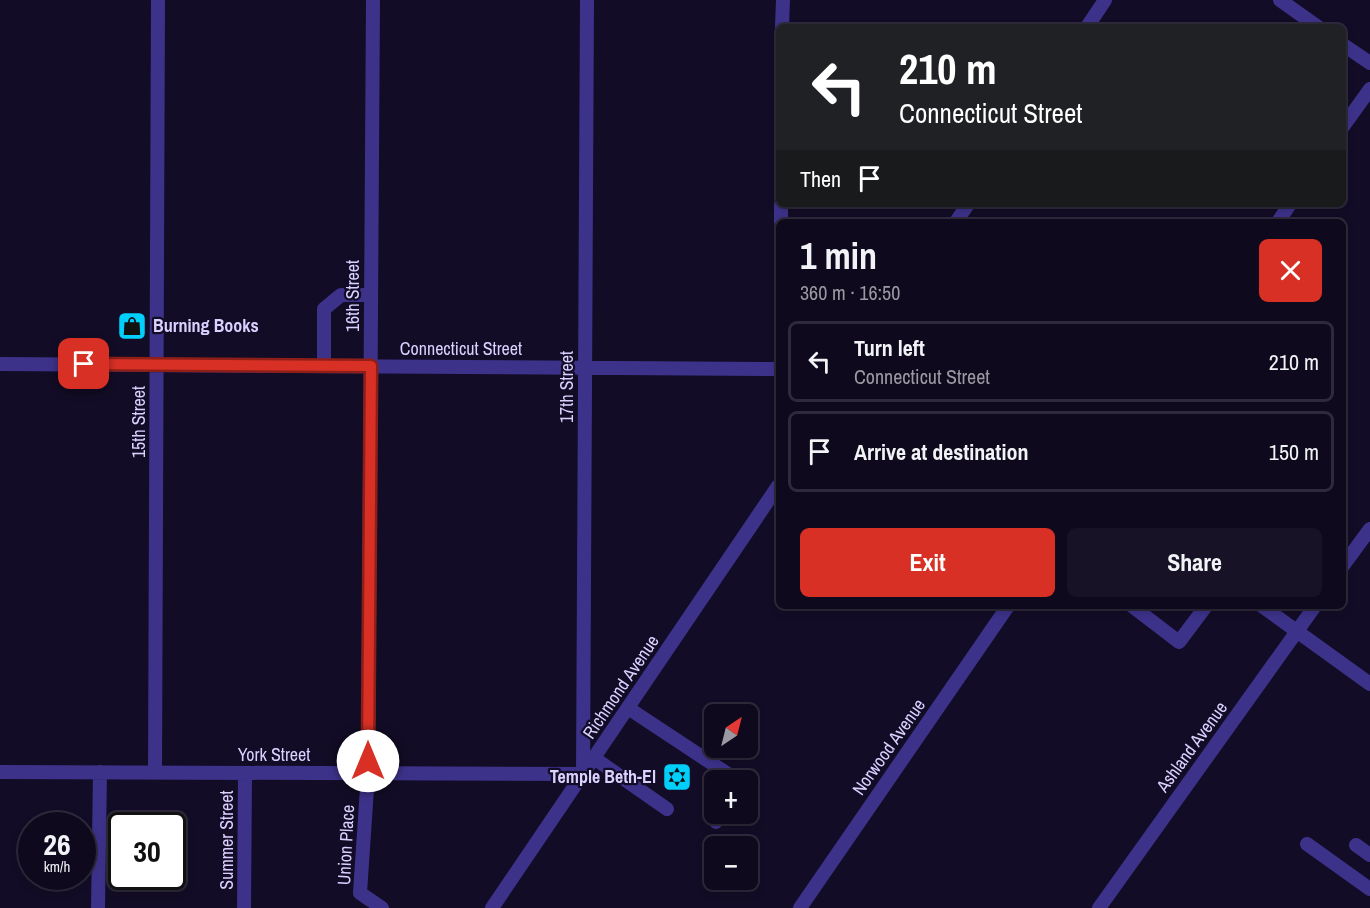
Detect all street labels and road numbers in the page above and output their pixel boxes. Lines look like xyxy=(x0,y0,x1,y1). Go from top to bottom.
street label: 16th Street xyxy=(340,260,365,332)
street label: Connecticut Street xyxy=(400,336,522,361)
street label: 17th Street xyxy=(554,351,579,423)
street label: 15th Street xyxy=(126,386,151,458)
street label: Richmond Avenue xyxy=(577,630,665,744)
street label: Norwood Avenue xyxy=(846,694,931,800)
street label: Ashland Avenue xyxy=(1150,696,1233,798)
street label: York Street xyxy=(238,742,310,767)
street label: Summer Street xyxy=(214,790,239,890)
street label: Union Place xyxy=(331,804,360,886)

